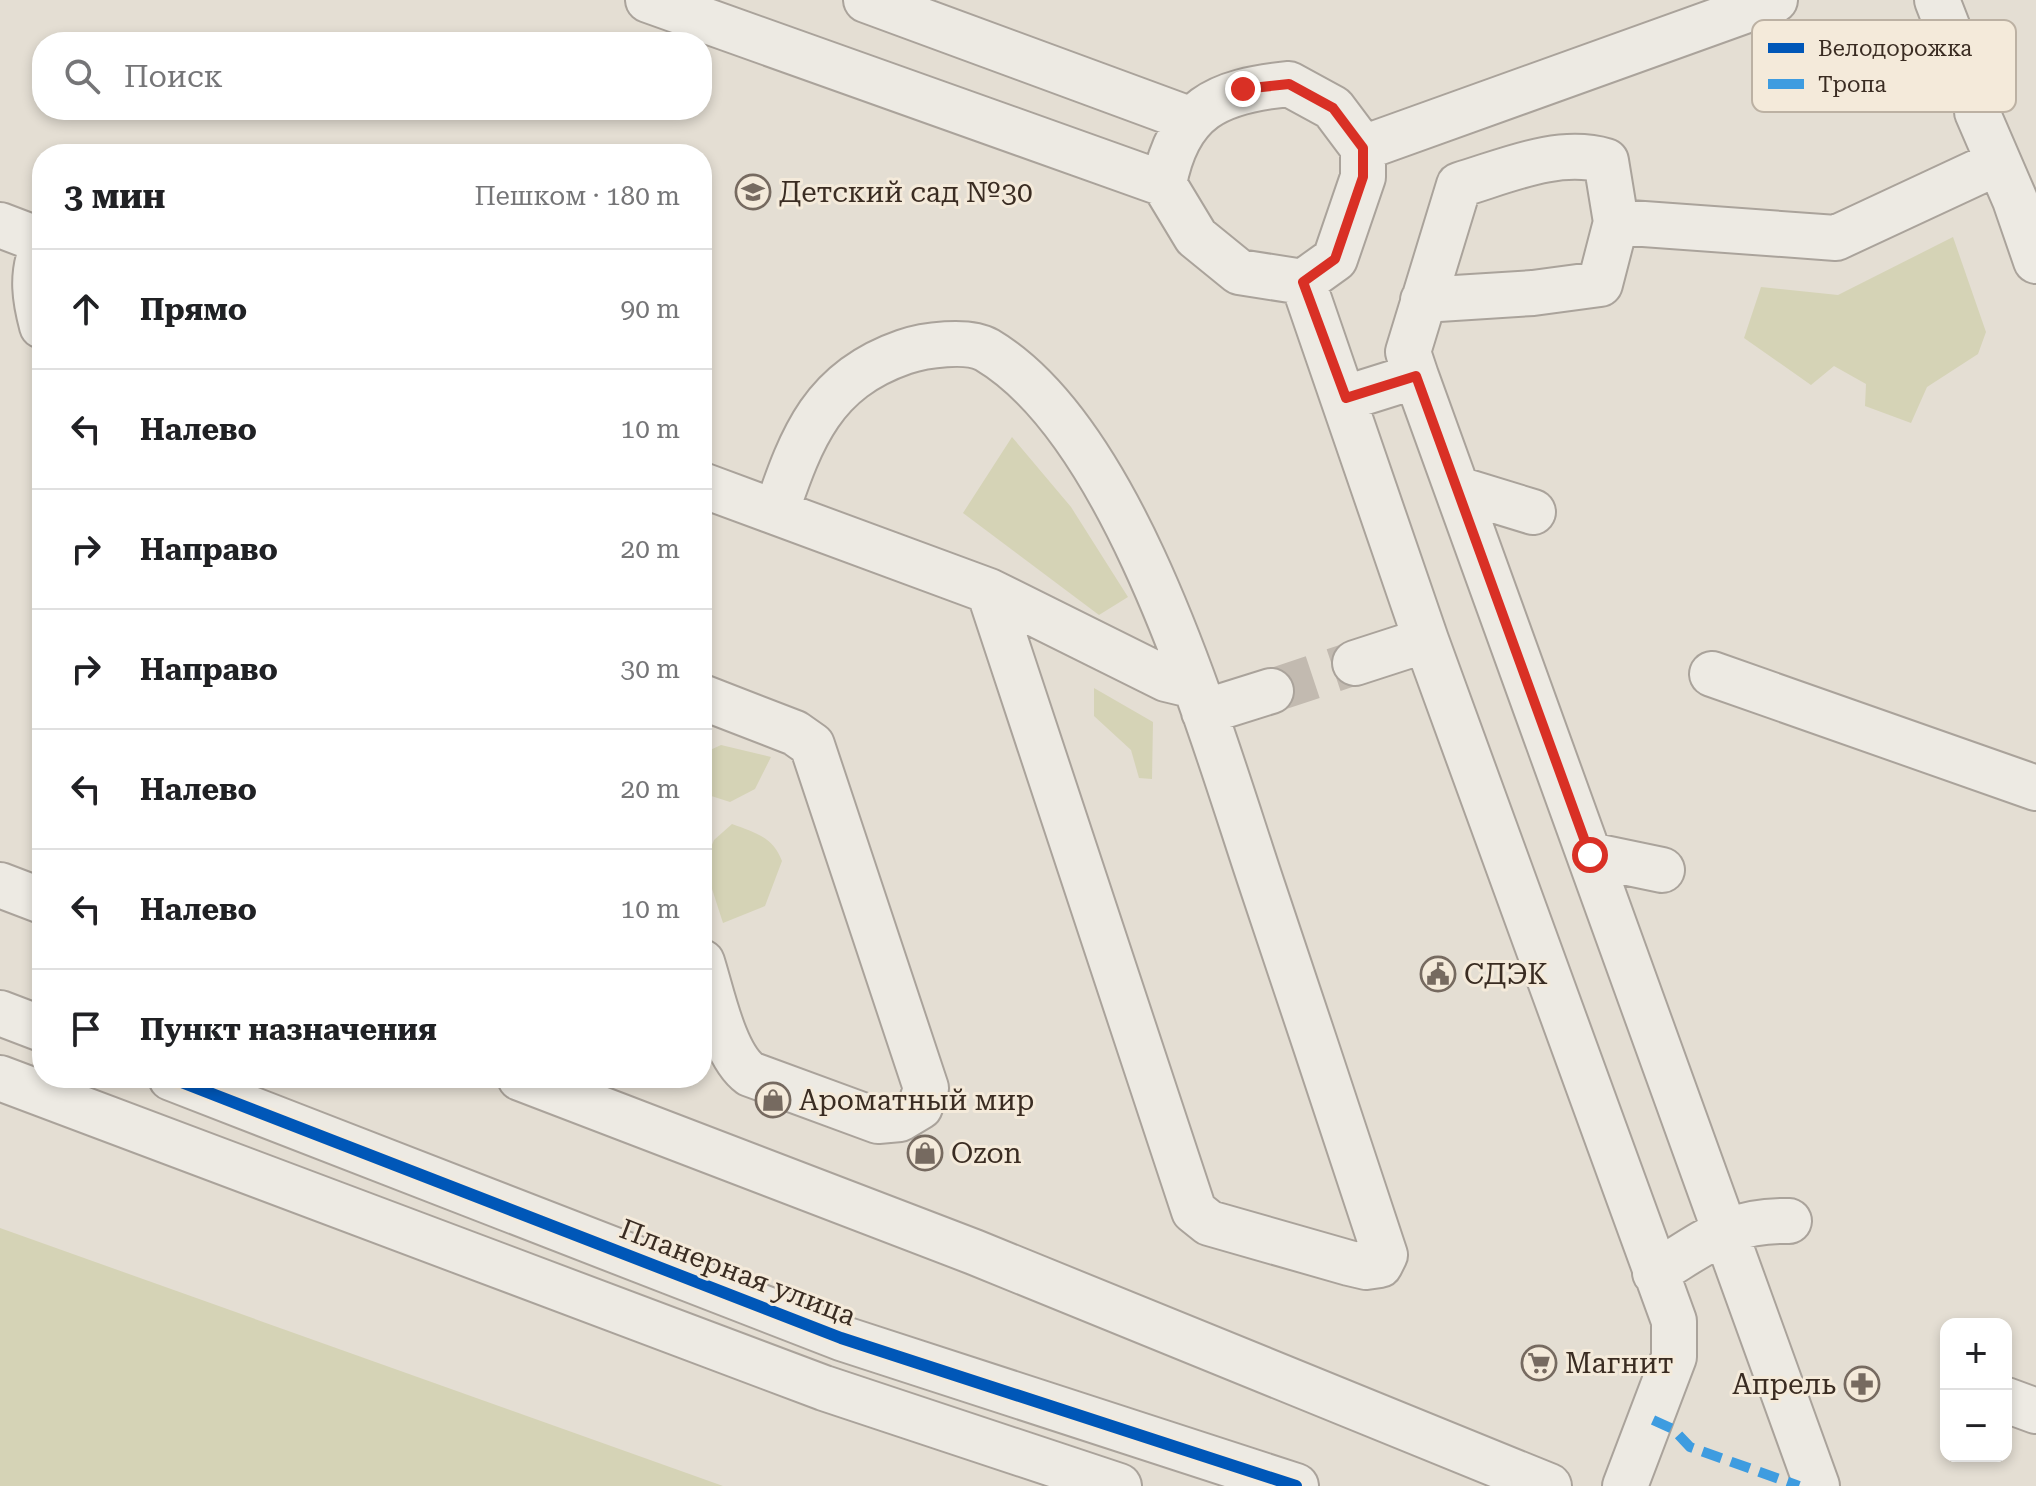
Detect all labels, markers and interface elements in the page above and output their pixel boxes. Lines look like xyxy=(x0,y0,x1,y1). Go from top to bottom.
legend xyxy=(1752,20,2016,112)
search box xyxy=(32,32,712,120)
text: Велодорожка xyxy=(1818,36,1972,61)
icon: search xyxy=(60,54,104,98)
text: Поиск xyxy=(124,59,223,94)
route end xyxy=(1225,71,1261,107)
text: Тропа xyxy=(1818,72,1886,97)
school or university icon: Детский сад №30 xyxy=(734,173,772,211)
text: 3 мин xyxy=(64,176,166,216)
place label: Детский сад №30 xyxy=(779,176,1033,209)
text: Пешком · 180 m xyxy=(474,181,680,211)
icon: ahead xyxy=(64,287,108,331)
text: Прямо xyxy=(140,292,247,327)
text: 90 m xyxy=(621,294,680,324)
icon: left xyxy=(64,407,108,451)
text: Налево xyxy=(140,412,257,447)
text: 10 m xyxy=(621,414,680,444)
icon: right xyxy=(64,527,108,571)
text: Направо xyxy=(140,532,278,567)
text: 20 m xyxy=(621,534,680,564)
icon: right xyxy=(64,647,108,691)
text: Направо xyxy=(140,652,278,687)
text: 30 m xyxy=(621,654,680,684)
icon: left xyxy=(64,767,108,811)
text: Налево xyxy=(140,772,257,807)
text: 20 m xyxy=(621,774,680,804)
route start xyxy=(1572,837,1608,873)
icon: left xyxy=(64,887,108,931)
text: Налево xyxy=(140,892,257,927)
text: 10 m xyxy=(621,894,680,924)
public building icon: СДЭК xyxy=(1419,955,1457,993)
place label: СДЭК xyxy=(1464,958,1548,991)
icon: arrive xyxy=(64,1007,108,1051)
text: Пункт назначения xyxy=(140,1012,437,1047)
shop icon: Ароматный мир xyxy=(754,1081,792,1119)
place label: Ароматный мир xyxy=(799,1084,1034,1117)
shop icon: Ozon xyxy=(906,1134,944,1172)
place label: Ozon xyxy=(951,1137,1022,1170)
street label: Планерная улица xyxy=(615,1212,860,1333)
map controls xyxy=(1940,1318,2012,1462)
button: + xyxy=(1940,1318,2012,1390)
supermarket icon: Магнит xyxy=(1520,1344,1558,1382)
place label: Магнит xyxy=(1565,1347,1674,1380)
pharmacy icon: Апрель xyxy=(1843,1365,1881,1403)
place label: Апрель xyxy=(1732,1368,1836,1401)
button: − xyxy=(1940,1390,2012,1462)

